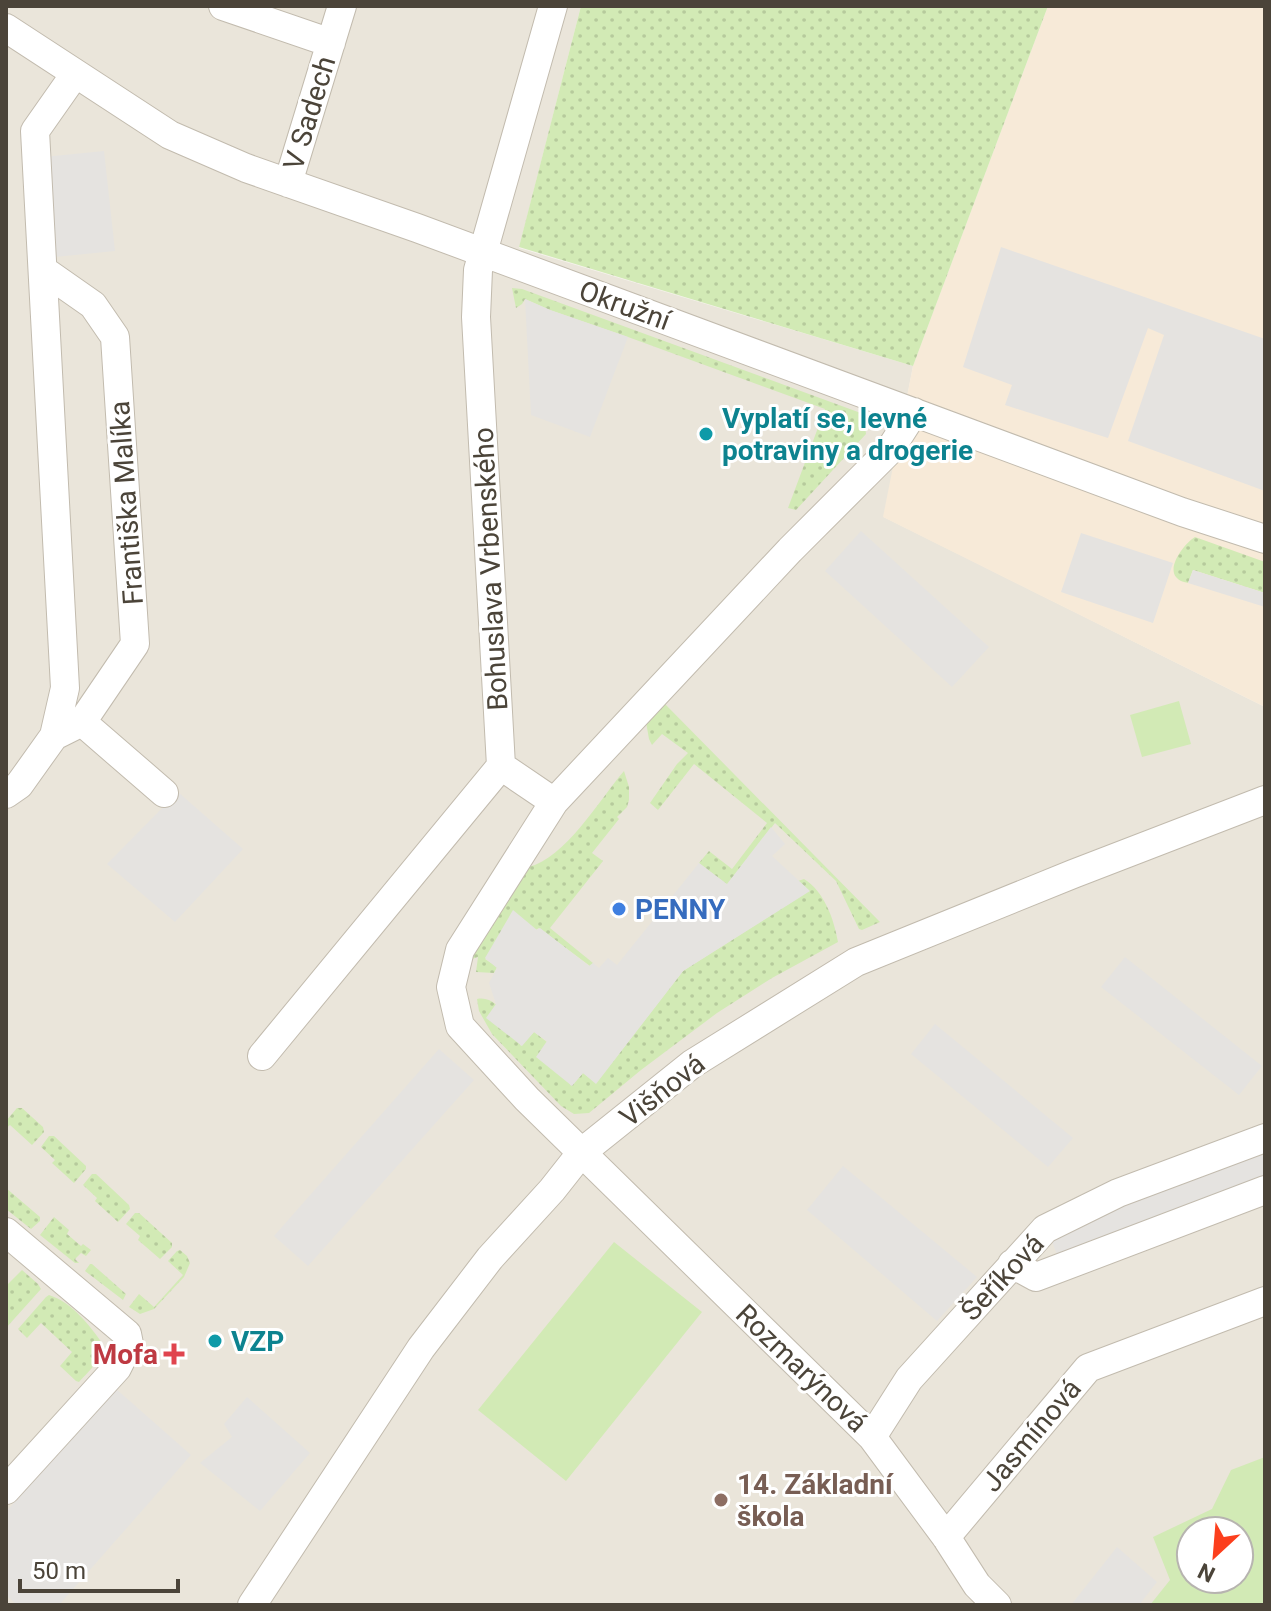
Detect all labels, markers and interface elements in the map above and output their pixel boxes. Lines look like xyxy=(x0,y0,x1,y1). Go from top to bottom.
street label: V Sadech xyxy=(277,52,342,174)
street label: Okružní xyxy=(575,274,676,338)
street label: Františka Malíka xyxy=(103,400,150,606)
place label: Vyplatí se, levné potraviny a drogerie xyxy=(722,402,973,467)
marker: Vyplatí se, levné potraviny a drogerie xyxy=(697,425,715,443)
street label: Bohuslava Vrbenského xyxy=(467,426,514,711)
place label: PENNY xyxy=(635,893,726,926)
marker: PENNY xyxy=(610,900,628,918)
street label: Višňová xyxy=(613,1047,711,1134)
street label: Šeříková xyxy=(954,1227,1051,1328)
street label: Rozmarýnová xyxy=(729,1298,874,1439)
place label: VZP xyxy=(231,1325,284,1358)
marker: VZP xyxy=(206,1332,224,1350)
place label: Mofa xyxy=(93,1338,158,1371)
marker: Mofa xyxy=(165,1345,183,1363)
street label: Jasmínová xyxy=(975,1372,1088,1498)
place label: 14. Základní škola xyxy=(737,1468,894,1533)
marker: 14. Základní škola xyxy=(712,1491,730,1509)
north arrow xyxy=(1175,1515,1255,1595)
scale bar xyxy=(20,1543,178,1593)
text: 50 m xyxy=(32,1557,86,1585)
text: N xyxy=(1194,1558,1219,1587)

